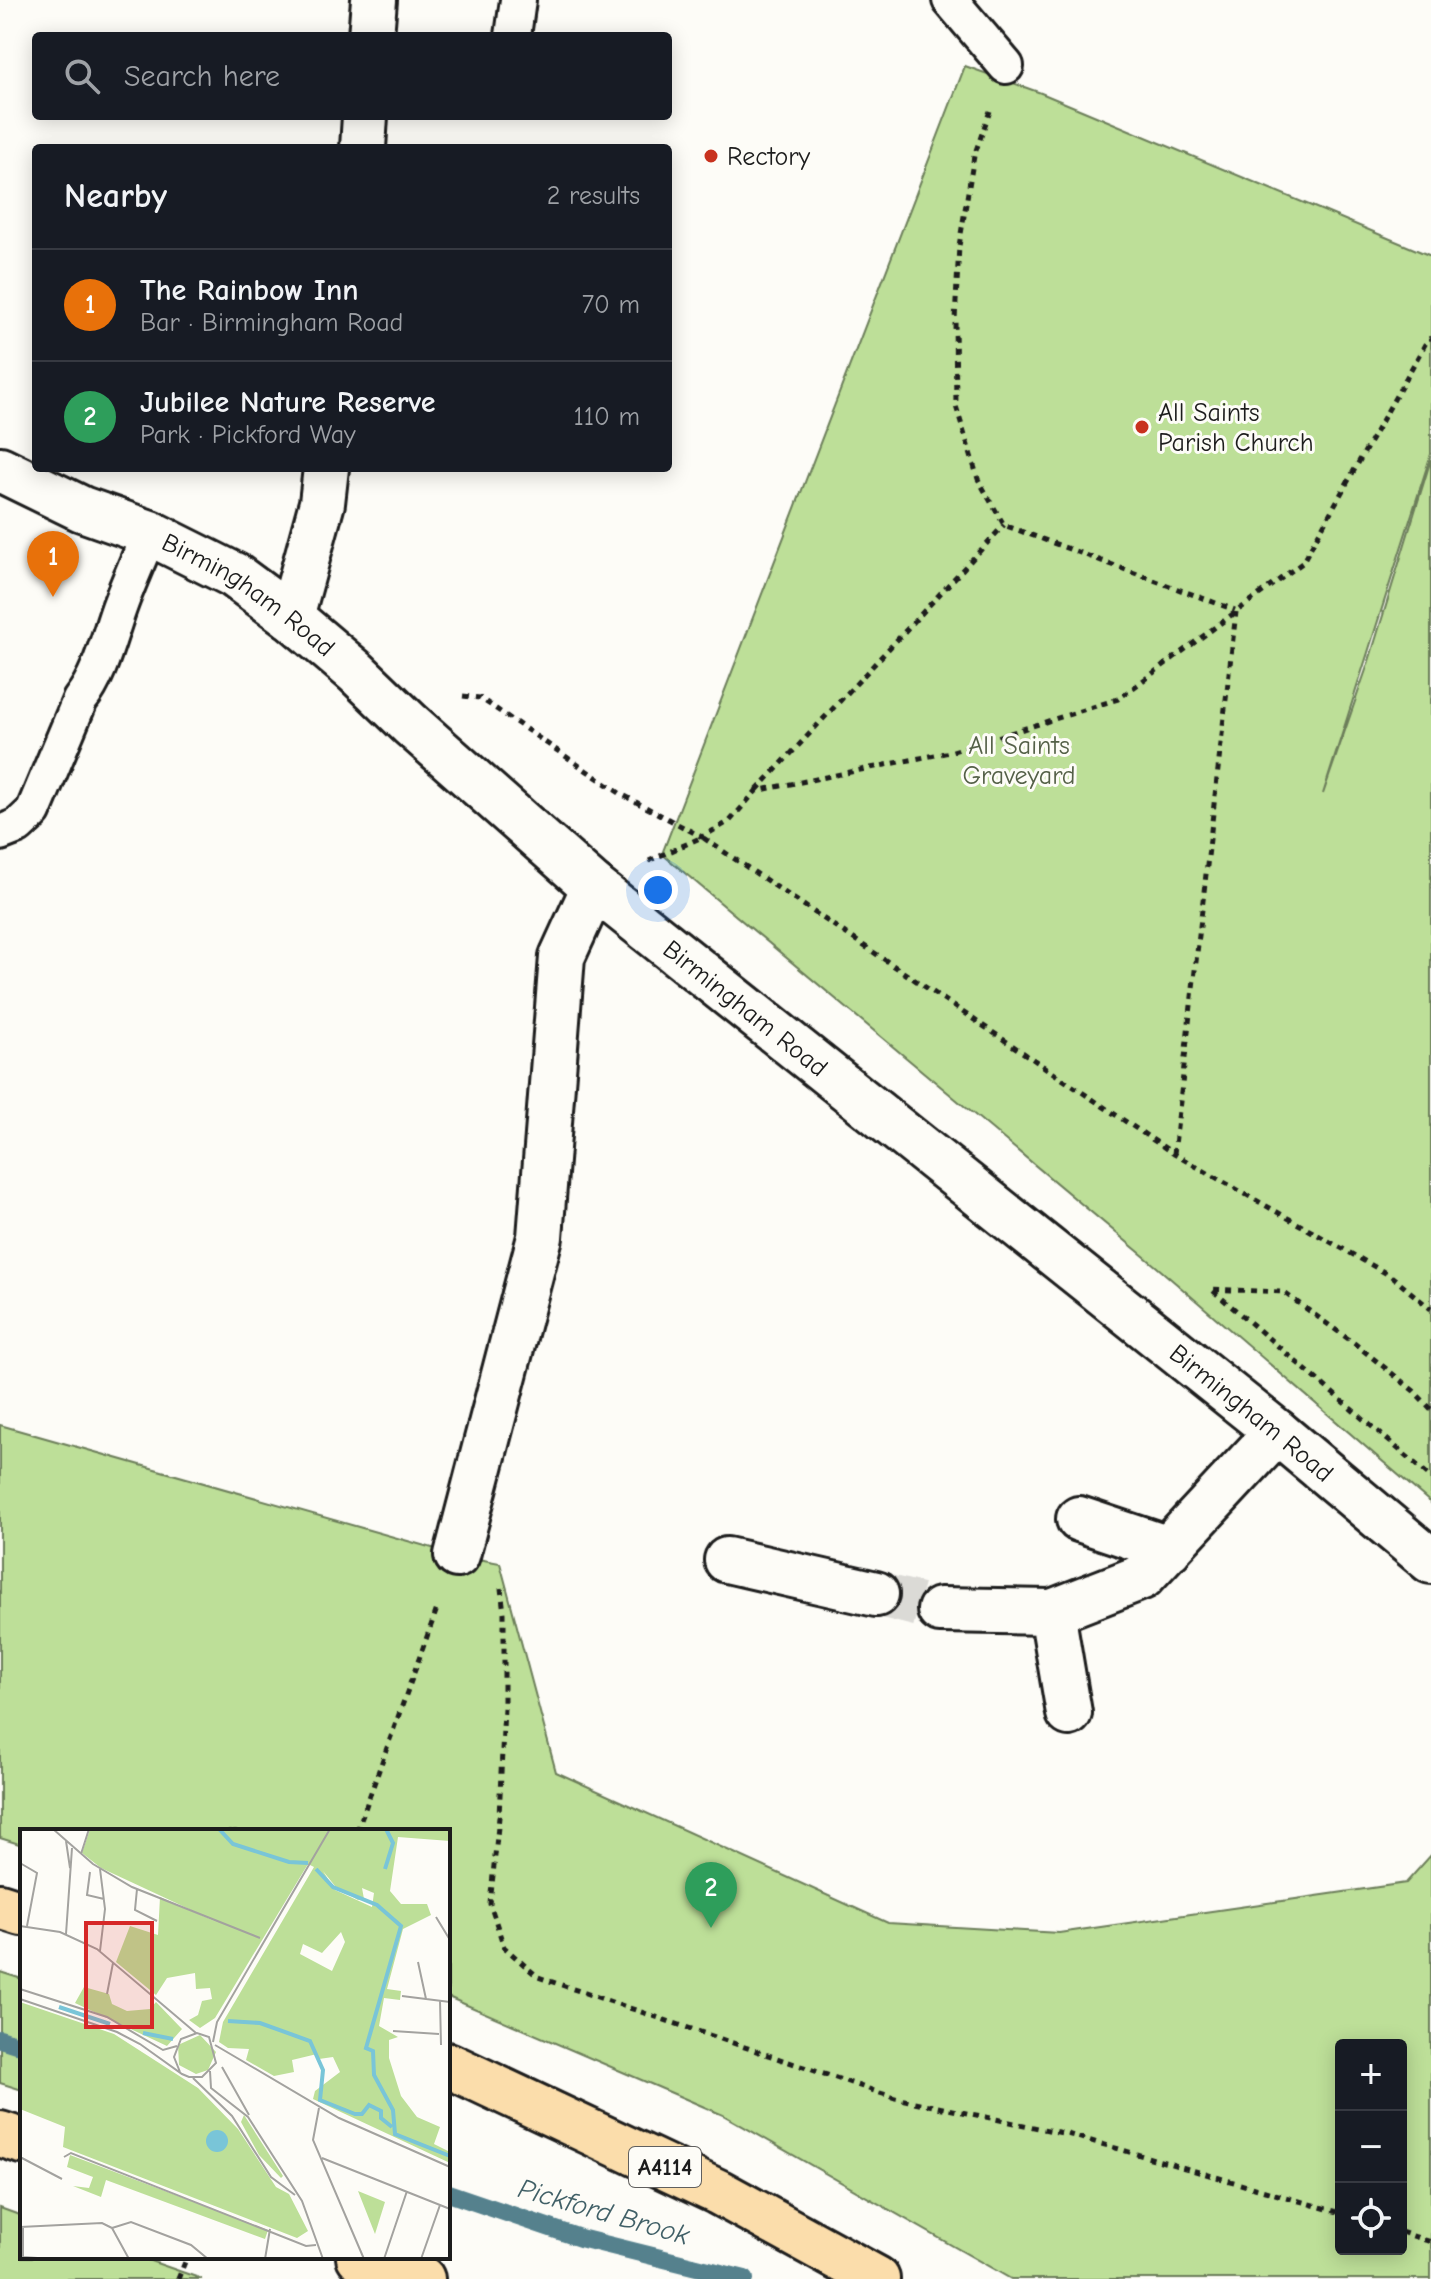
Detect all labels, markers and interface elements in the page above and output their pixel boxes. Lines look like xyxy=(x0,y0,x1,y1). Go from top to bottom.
search box xyxy=(32,32,672,120)
icon: search xyxy=(60,54,104,98)
text: Search here xyxy=(124,59,280,94)
place label: Rectory xyxy=(727,142,811,172)
marker: Rectory xyxy=(702,147,720,165)
text: Nearby xyxy=(64,176,167,216)
text: 2 results xyxy=(547,181,640,211)
text: The Rainbow Inn xyxy=(140,273,359,308)
text: 1 xyxy=(85,290,95,320)
text: 70 m xyxy=(582,290,640,320)
text: Bar · Birmingham Road xyxy=(140,308,403,338)
text: Jubilee Nature Reserve xyxy=(140,385,435,420)
place label: All Saints Parish Church xyxy=(1158,398,1314,458)
text: 2 xyxy=(84,402,96,432)
text: 110 m xyxy=(573,402,640,432)
marker: All Saints Parish Church xyxy=(1133,418,1151,436)
text: Park · Pickford Way xyxy=(140,420,356,450)
street label: Birmingham Road xyxy=(157,528,340,663)
pin: 1 xyxy=(27,531,79,597)
park label: All Saints Graveyard xyxy=(962,731,1076,791)
your location xyxy=(638,870,678,910)
street label: Birmingham Road xyxy=(657,934,833,1083)
street label: Birmingham Road xyxy=(1163,1338,1339,1489)
inset map xyxy=(20,1829,450,2259)
pin: 2 xyxy=(685,1862,737,1928)
map controls xyxy=(1335,2039,1407,2255)
button: + xyxy=(1335,2039,1407,2111)
button: − xyxy=(1335,2111,1407,2183)
road number: A4114 xyxy=(629,2147,701,2187)
water label: Pickford Brook xyxy=(515,2172,693,2252)
button: locate xyxy=(1335,2183,1407,2255)

